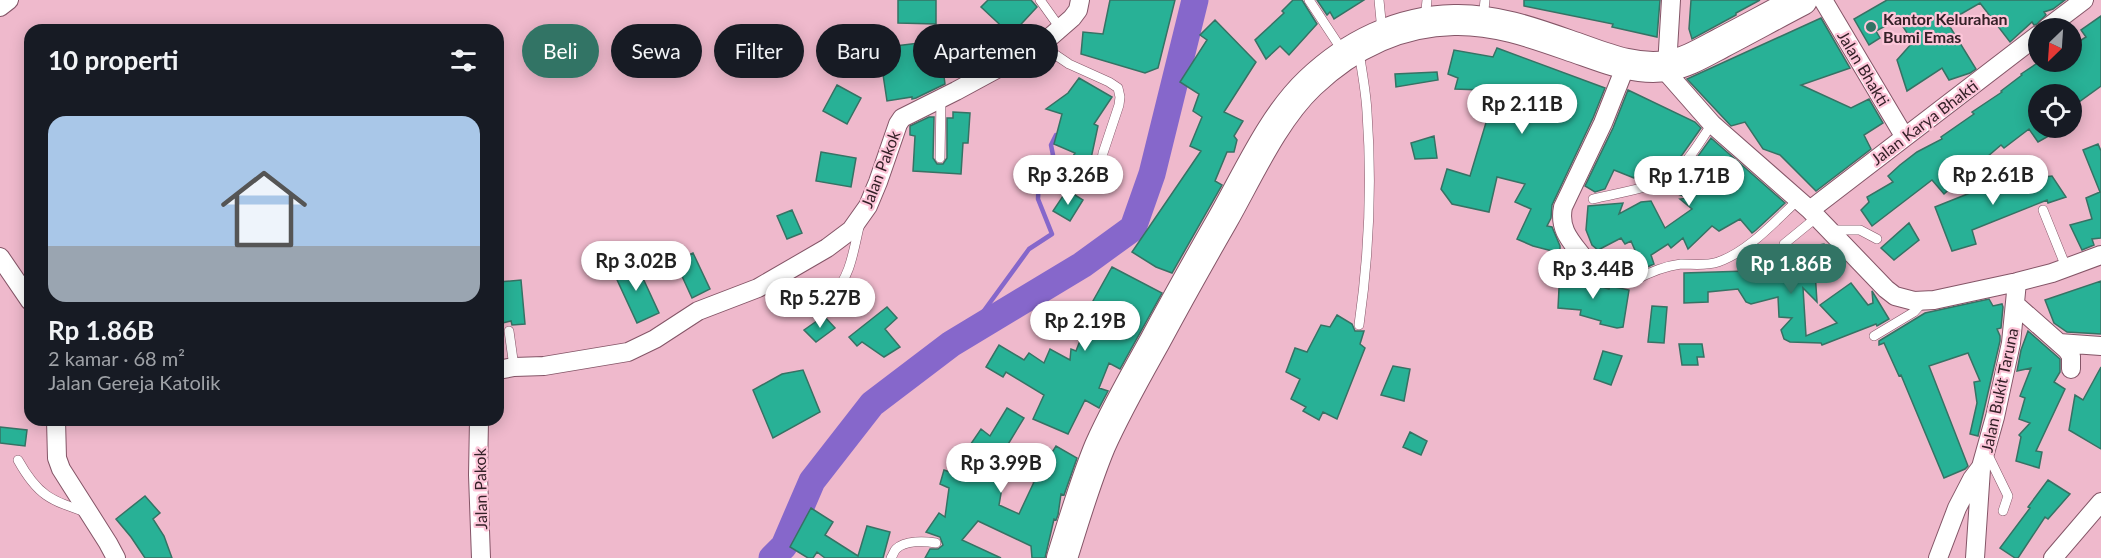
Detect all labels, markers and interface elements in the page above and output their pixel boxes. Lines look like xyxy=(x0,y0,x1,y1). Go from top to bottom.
place label: Kantor Kelurahan Bumi Emas xyxy=(1883,9,2008,46)
north arrow xyxy=(2028,18,2082,72)
map controls xyxy=(2028,18,2082,138)
marker: Kantor Kelurahan Bumi Emas xyxy=(1864,20,1878,34)
chip: Beli xyxy=(522,24,599,78)
chip: Sewa xyxy=(611,24,702,78)
chip: Filter xyxy=(714,24,804,78)
chip: Baru xyxy=(816,24,901,78)
chip: Apartemen xyxy=(913,24,1058,78)
street label: Jalan Bhakti xyxy=(1834,27,1894,109)
text: 10 properti xyxy=(48,44,179,76)
icon: filters xyxy=(447,44,480,77)
street label: Jalan Karya Bhakti xyxy=(1867,76,1981,168)
pin: Rp 2.11B xyxy=(1460,84,1584,135)
button: locate xyxy=(2028,84,2082,138)
text: Rp 2.11B xyxy=(1481,91,1563,115)
street label: Jalan Pakok xyxy=(857,127,904,210)
icon: home xyxy=(210,155,318,263)
pin: Rp 3.26B xyxy=(1006,155,1130,206)
pin: Rp 2.61B xyxy=(1931,155,2055,206)
pin: Rp 1.71B xyxy=(1627,156,1751,207)
text: Rp 3.26B xyxy=(1027,162,1109,186)
text: Rp 2.61B xyxy=(1952,162,2034,186)
text: Rp 1.71B xyxy=(1648,163,1730,187)
pin: Rp 3.02B xyxy=(574,241,698,292)
pin: Rp 1.86B xyxy=(1729,244,1853,295)
text: Rp 3.02B xyxy=(595,248,677,272)
pin: Rp 3.44B xyxy=(1531,249,1655,300)
text: Rp 1.86B xyxy=(1750,251,1832,275)
text: Rp 3.44B xyxy=(1552,256,1634,280)
pin: Rp 5.27B xyxy=(758,278,882,329)
text: Rp 5.27B xyxy=(779,285,861,309)
pin: Rp 2.19B xyxy=(1023,301,1147,352)
text: Rp 2.19B xyxy=(1044,308,1126,332)
text: Rp 1.86B xyxy=(48,314,154,346)
street label: Jalan Bukit Taruna xyxy=(1977,326,2021,454)
text: 2 kamar · 68 m² xyxy=(48,346,185,370)
text: Jalan Gereja Katolik xyxy=(48,370,220,394)
pin: Rp 3.99B xyxy=(939,443,1063,494)
street label: Jalan Pakok xyxy=(470,447,490,530)
text: Rp 3.99B xyxy=(960,450,1042,474)

